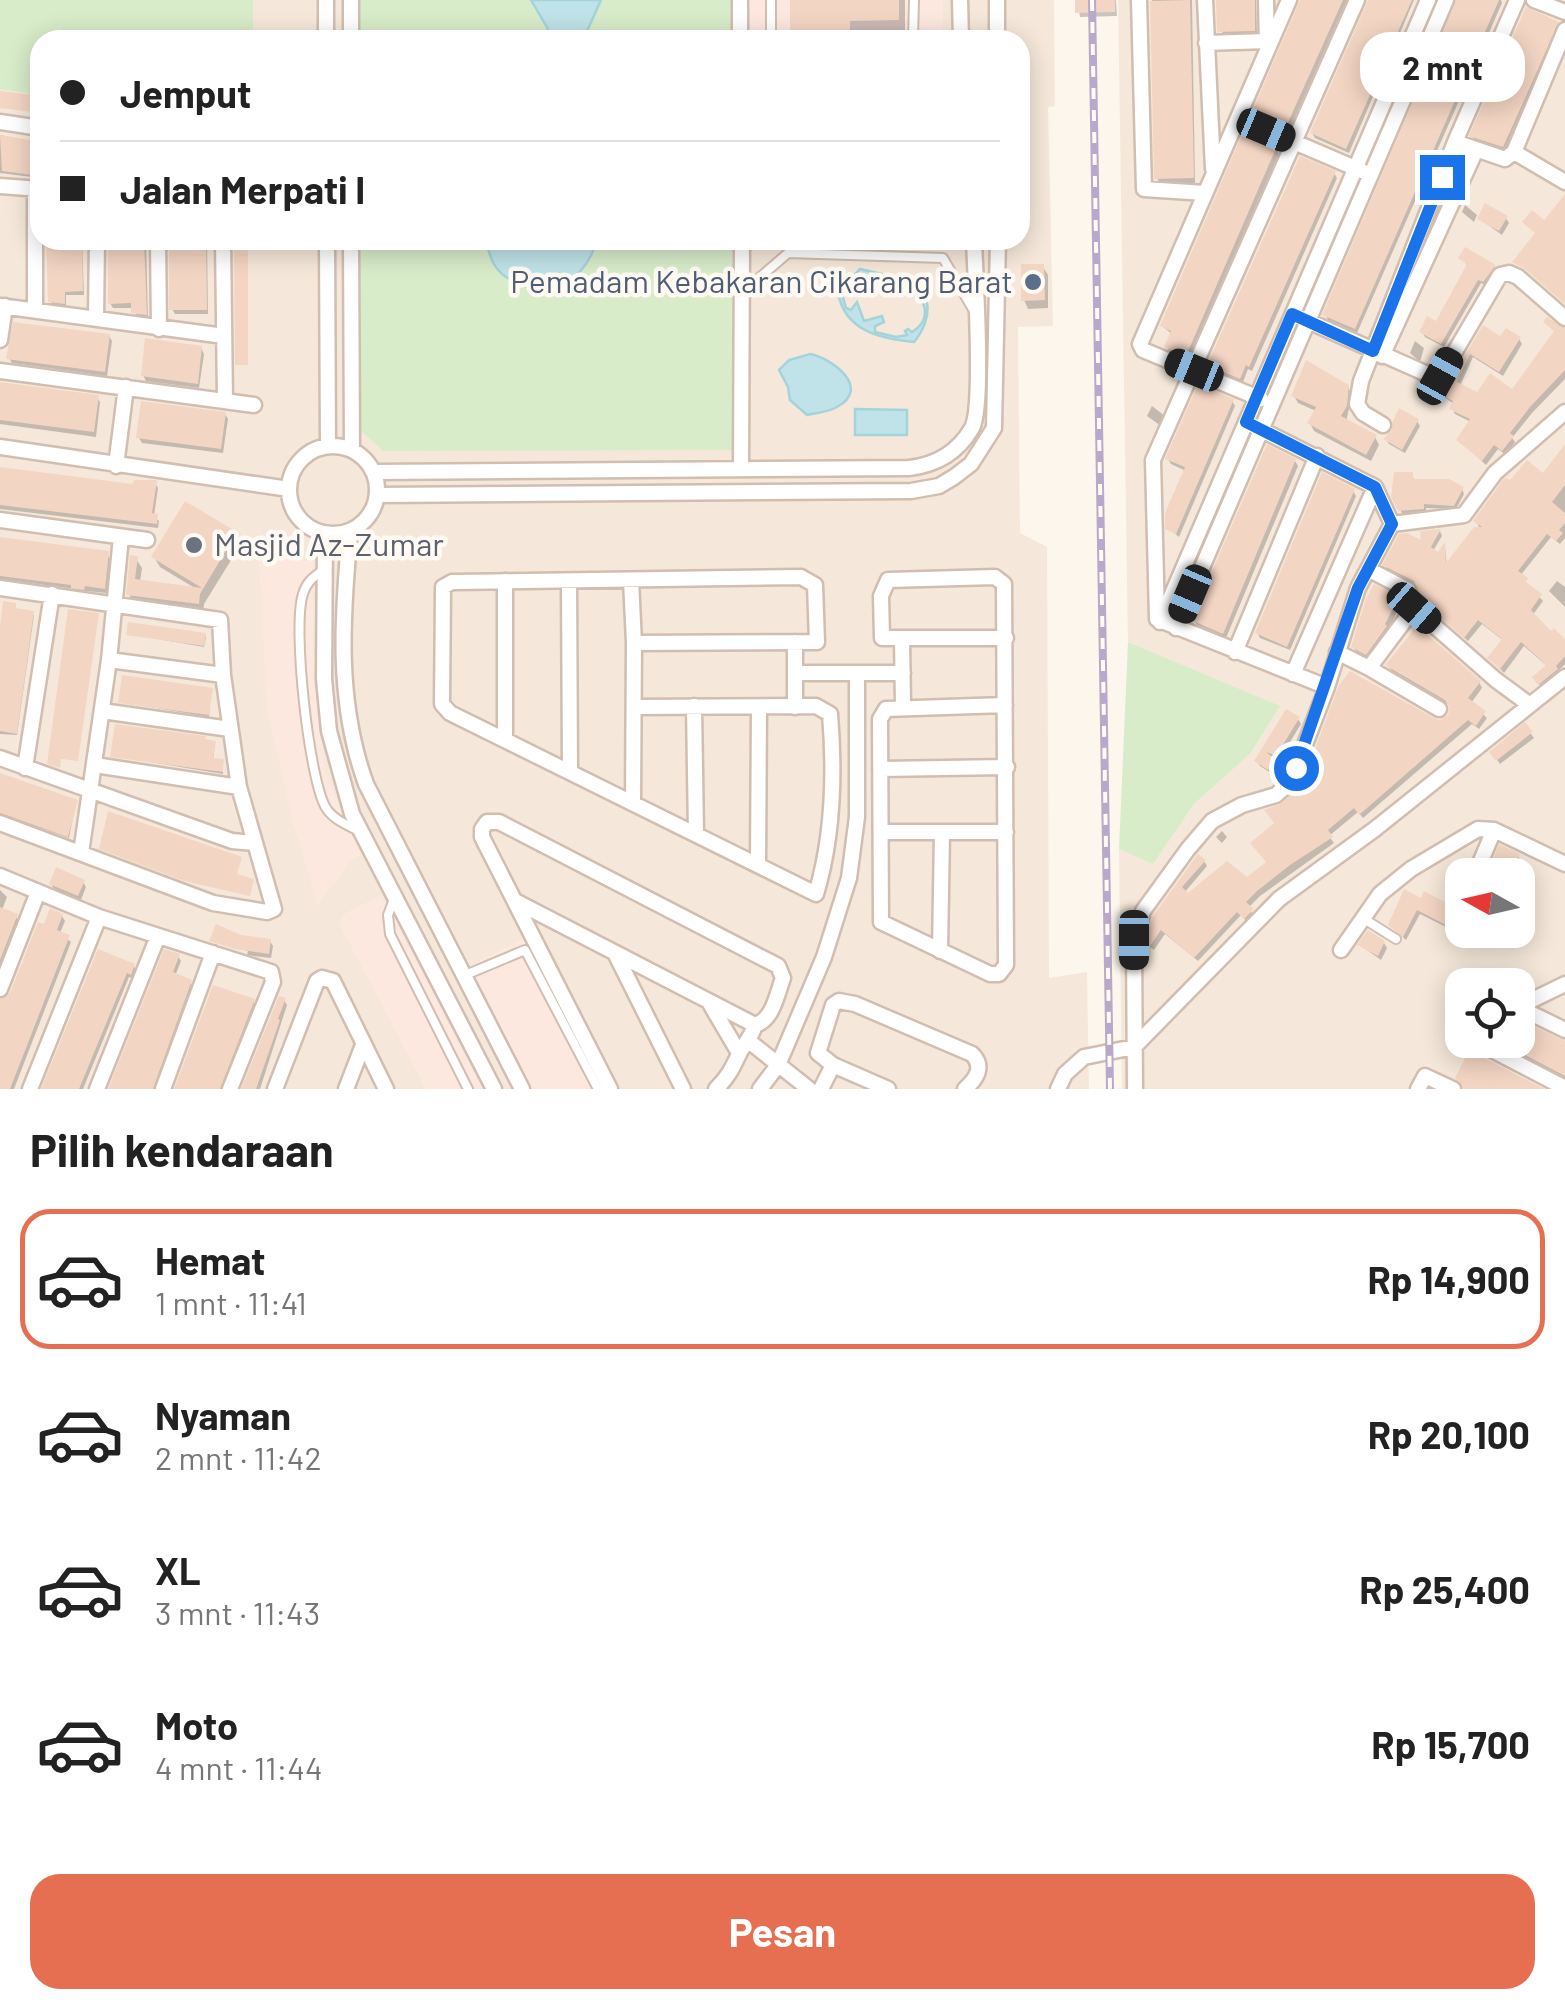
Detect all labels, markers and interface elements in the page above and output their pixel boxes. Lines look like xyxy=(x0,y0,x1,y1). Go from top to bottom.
callout: 2 mnt xyxy=(1360,32,1524,102)
text: 2 mnt xyxy=(1402,48,1483,86)
text: Jemput xyxy=(120,70,251,116)
car xyxy=(1233,104,1299,156)
route end xyxy=(1420,155,1465,200)
text: Jalan Merpati I xyxy=(120,166,365,212)
place label: Pemadam Kebakaran Cikarang Barat xyxy=(510,261,1013,299)
marker: Pemadam Kebakaran Cikarang Barat xyxy=(1022,271,1044,293)
car xyxy=(1412,342,1468,410)
car xyxy=(1161,345,1227,395)
place label: Masjid Az-Zumar xyxy=(214,524,444,562)
marker: Masjid Az-Zumar xyxy=(183,534,205,556)
car xyxy=(1164,561,1216,627)
car xyxy=(1382,577,1446,639)
route start xyxy=(1274,746,1319,791)
north arrow xyxy=(1445,858,1535,948)
map controls xyxy=(1445,858,1535,1058)
car xyxy=(1119,910,1149,970)
button: locate xyxy=(1445,968,1535,1058)
text: Pilih kendaraan xyxy=(30,1122,334,1176)
icon: car xyxy=(35,1234,125,1324)
text: Hemat xyxy=(155,1237,265,1283)
text: Rp 14,900 xyxy=(1367,1256,1530,1302)
text: 1 mnt · 11:41 xyxy=(155,1283,307,1321)
icon: car xyxy=(35,1389,125,1479)
text: Nyaman xyxy=(155,1392,291,1438)
text: Rp 20,100 xyxy=(1368,1411,1530,1457)
text: 2 mnt · 11:42 xyxy=(155,1438,322,1476)
icon: car xyxy=(35,1544,125,1634)
text: XL xyxy=(155,1547,201,1593)
text: Rp 25,400 xyxy=(1359,1566,1530,1612)
text: 3 mnt · 11:43 xyxy=(155,1593,320,1631)
icon: car xyxy=(35,1699,125,1789)
text: Moto xyxy=(155,1702,238,1748)
text: Rp 15,700 xyxy=(1371,1721,1530,1767)
text: 4 mnt · 11:44 xyxy=(155,1748,323,1786)
button: Pesan xyxy=(30,1874,1535,1989)

